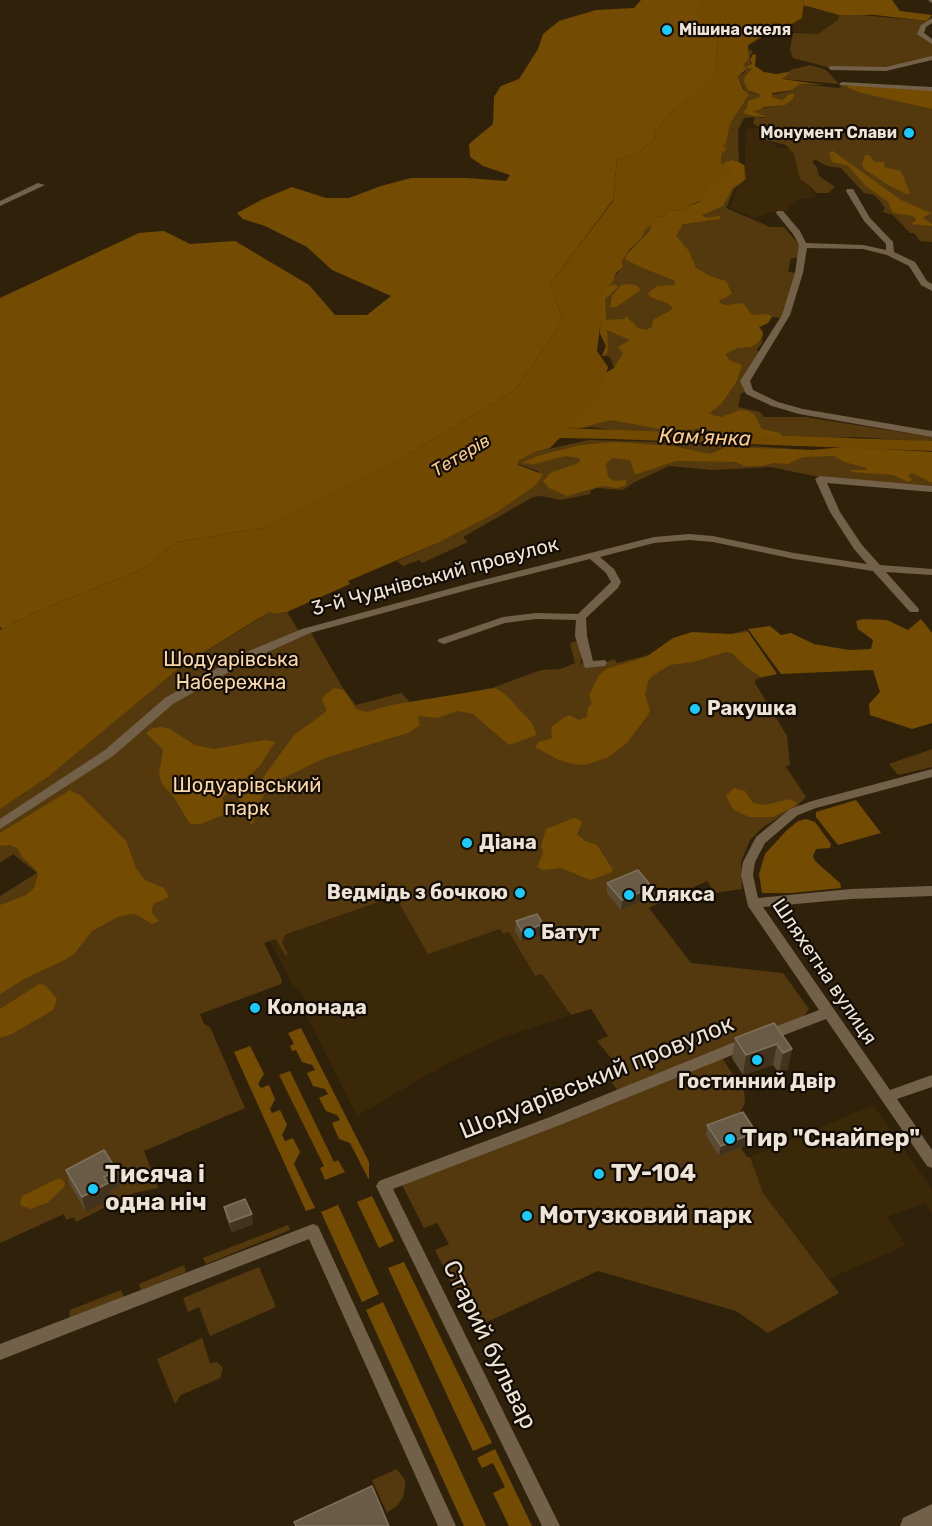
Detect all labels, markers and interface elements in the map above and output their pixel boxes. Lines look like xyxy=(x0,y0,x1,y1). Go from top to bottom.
place label: Мішина скеля xyxy=(679,20,791,40)
marker: Мішина скеля xyxy=(660,23,674,37)
place label: Монумент Слави xyxy=(760,123,897,143)
marker: Монумент Слави xyxy=(902,126,916,140)
water label: Кам'янка xyxy=(658,424,752,452)
water label: Тетерів xyxy=(428,430,494,482)
street label: 3-й Чуднівський провулок xyxy=(309,532,561,622)
park label: Шодуарівська Набережна xyxy=(163,648,299,695)
place label: Ракушка xyxy=(707,697,797,721)
marker: Ракушка xyxy=(688,702,702,716)
park label: Шодуарівський парк xyxy=(173,774,321,821)
place label: Діана xyxy=(479,831,537,855)
marker: Діана xyxy=(460,836,474,850)
place label: Ведмідь з бочкою xyxy=(327,881,508,905)
place label: Клякса xyxy=(641,883,715,907)
marker: Ведмідь з бочкою xyxy=(513,886,527,900)
marker: Клякса xyxy=(622,888,636,902)
street label: Шляхетна вулиця xyxy=(766,895,882,1049)
place label: Батут xyxy=(541,921,600,945)
marker: Батут xyxy=(522,926,536,940)
place label: Колонада xyxy=(267,996,367,1020)
marker: Колонада xyxy=(248,1001,262,1015)
street label: Шодуарівський провулок xyxy=(456,1010,738,1146)
marker: Гостинний Двір xyxy=(750,1053,764,1067)
place label: Гостинний Двір xyxy=(678,1070,836,1094)
place label: Тир "Снайпер" xyxy=(742,1125,920,1153)
marker: Тир "Снайпер" xyxy=(723,1132,737,1146)
place label: ТУ-104 xyxy=(611,1160,696,1188)
place label: Тисяча і одна ніч xyxy=(105,1161,207,1217)
marker: ТУ-104 xyxy=(592,1167,606,1181)
marker: Тисяча і одна ніч xyxy=(86,1182,100,1196)
place label: Мотузковий парк xyxy=(539,1202,752,1230)
marker: Мотузковий парк xyxy=(520,1209,534,1223)
street label: Старий бульвар xyxy=(436,1256,542,1434)

